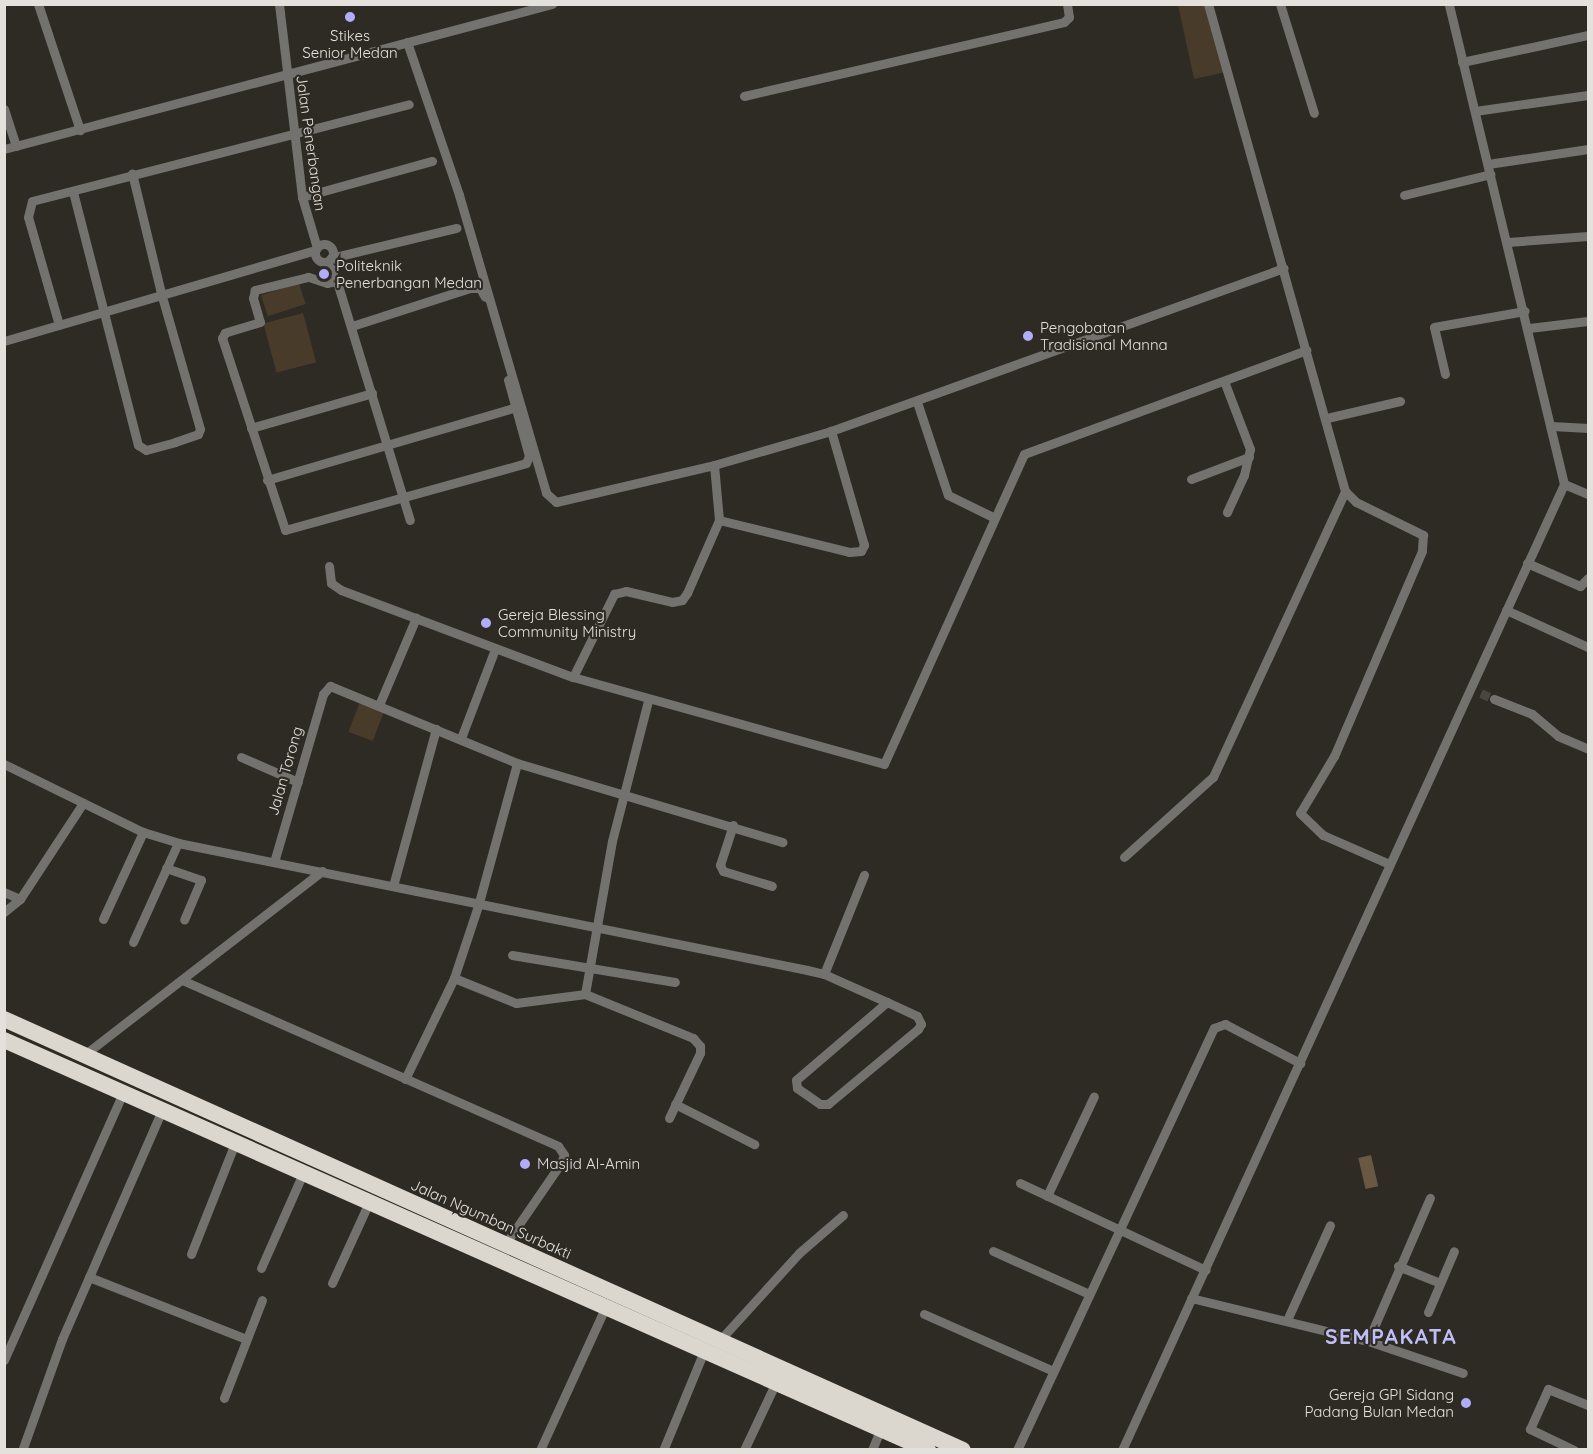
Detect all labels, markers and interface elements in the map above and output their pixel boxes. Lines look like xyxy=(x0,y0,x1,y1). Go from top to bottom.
marker: Stikes Senior Medan xyxy=(343,10,357,24)
place label: Stikes Senior Medan xyxy=(302,26,398,61)
street label: Jalan Penerbangan xyxy=(293,74,329,212)
place label: Politeknik Penerbangan Medan xyxy=(336,256,482,291)
marker: Politeknik Penerbangan Medan xyxy=(317,267,331,281)
place label: Pengobatan Tradisional Manna xyxy=(1040,318,1168,353)
marker: Pengobatan Tradisional Manna xyxy=(1021,329,1035,343)
place label: Gereja Blessing Community Ministry xyxy=(498,605,636,640)
marker: Gereja Blessing Community Ministry xyxy=(479,616,493,630)
street label: Jalan Torong xyxy=(264,724,306,818)
place label: Masjid Al-Amin xyxy=(537,1155,640,1173)
marker: Masjid Al-Amin xyxy=(518,1157,532,1171)
street label: Jalan Ngumban Surbakti xyxy=(408,1175,574,1263)
district label: SEMPAKATA xyxy=(1325,1323,1457,1349)
place label: Gereja GPI Sidang Padang Bulan Medan xyxy=(1304,1385,1454,1420)
marker: Gereja GPI Sidang Padang Bulan Medan xyxy=(1459,1396,1473,1410)

